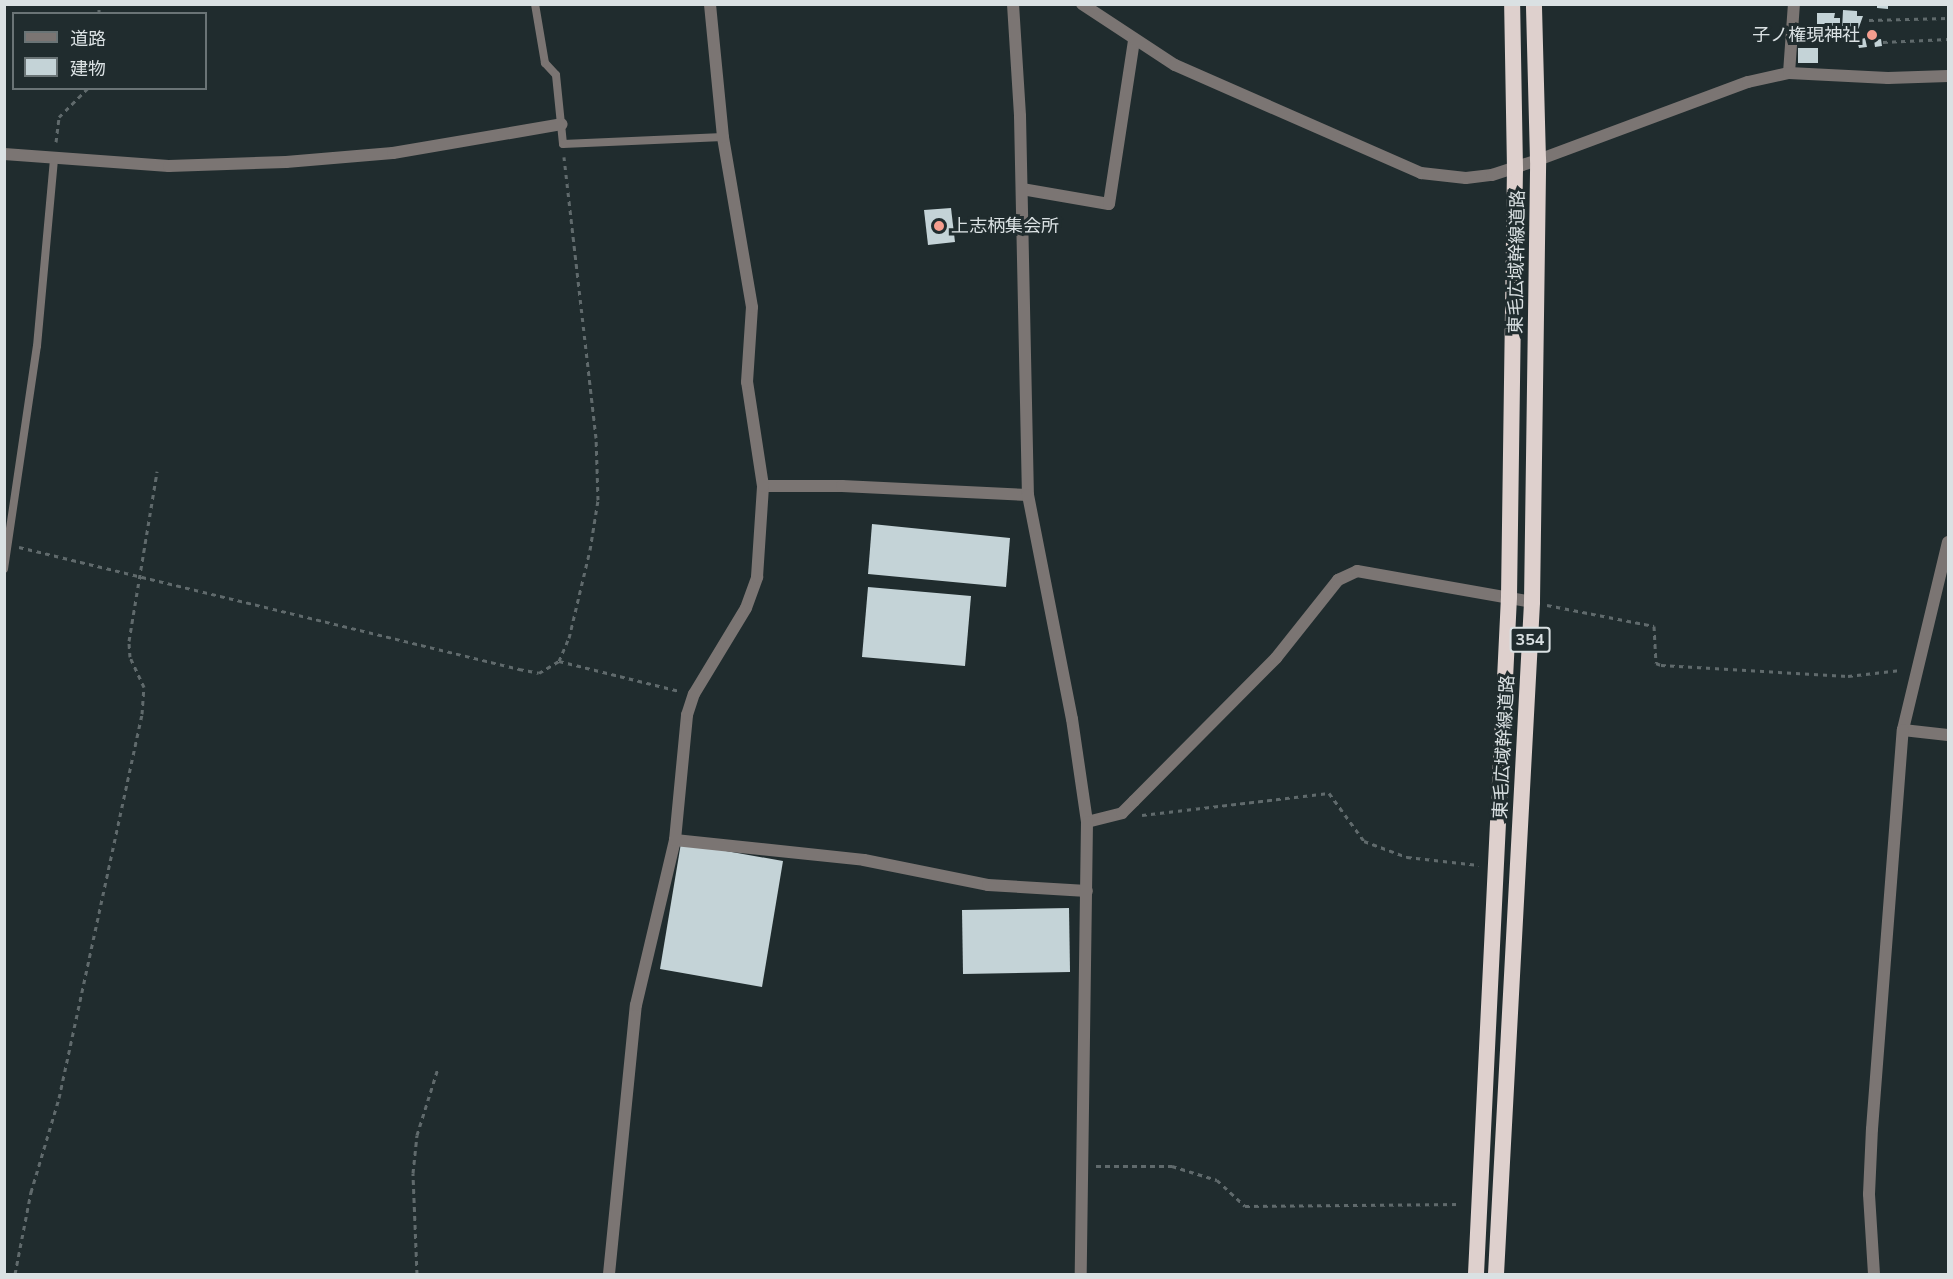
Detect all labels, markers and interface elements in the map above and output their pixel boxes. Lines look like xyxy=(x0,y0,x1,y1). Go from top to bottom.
legend xyxy=(12,12,207,90)
place label: 子ノ権現神社 xyxy=(1752,24,1860,46)
text: 道路 xyxy=(70,27,106,51)
marker: 子ノ権現神社 xyxy=(1865,28,1879,42)
text: 建物 xyxy=(70,57,106,81)
street label: 東毛広域幹線道路 xyxy=(1505,190,1529,334)
place label: 上志柄集会所 xyxy=(951,215,1059,237)
marker: 上志柄集会所 xyxy=(932,219,946,233)
road number: 354 xyxy=(1509,627,1551,653)
street label: 東毛広域幹線道路 xyxy=(1489,675,1519,819)

